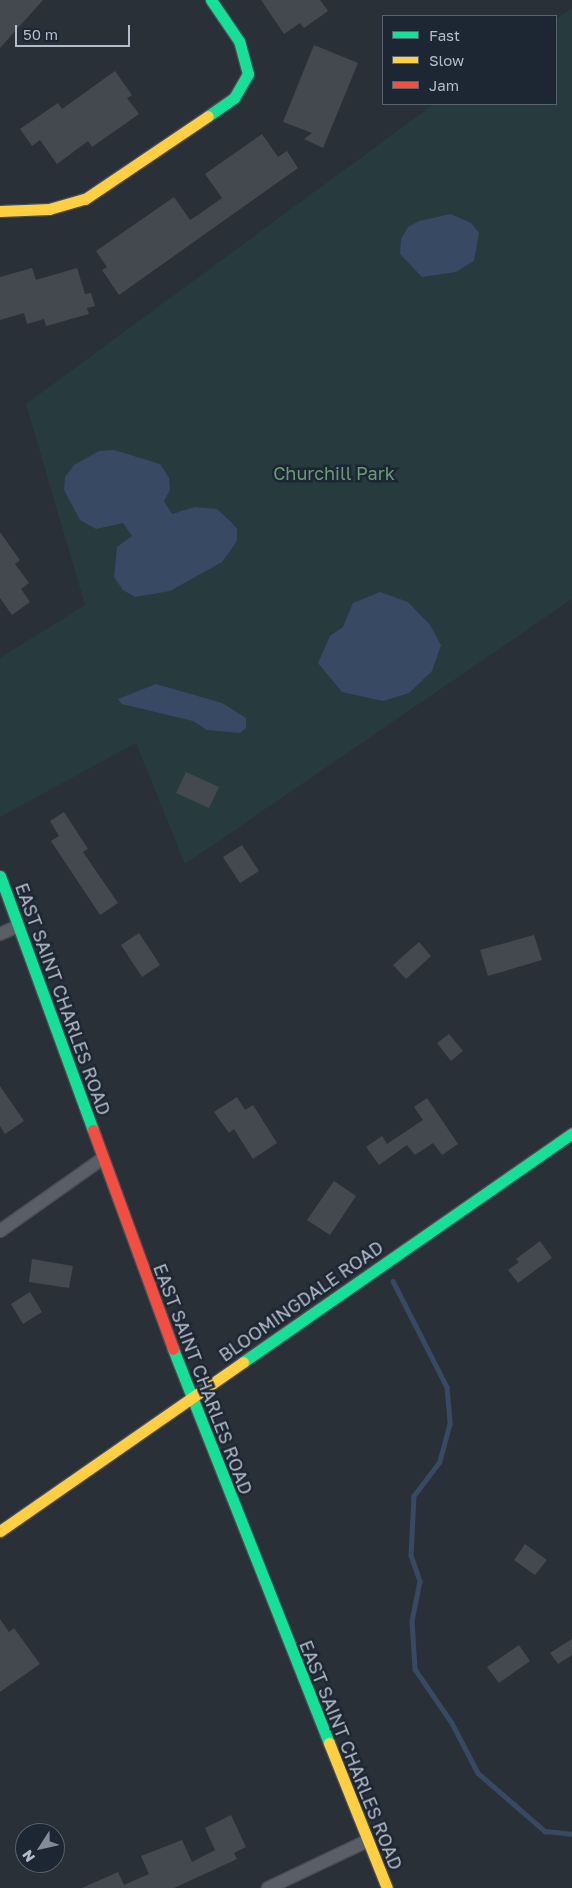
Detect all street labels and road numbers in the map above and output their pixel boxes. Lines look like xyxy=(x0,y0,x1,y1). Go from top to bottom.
street label: EAST SAINT CHARLES ROAD xyxy=(11,880,115,1118)
street label: BLOOMINGDALE ROAD xyxy=(215,1236,387,1366)
street label: EAST SAINT CHARLES ROAD xyxy=(149,1260,257,1498)
street label: EAST SAINT CHARLES ROAD xyxy=(295,1637,407,1873)

